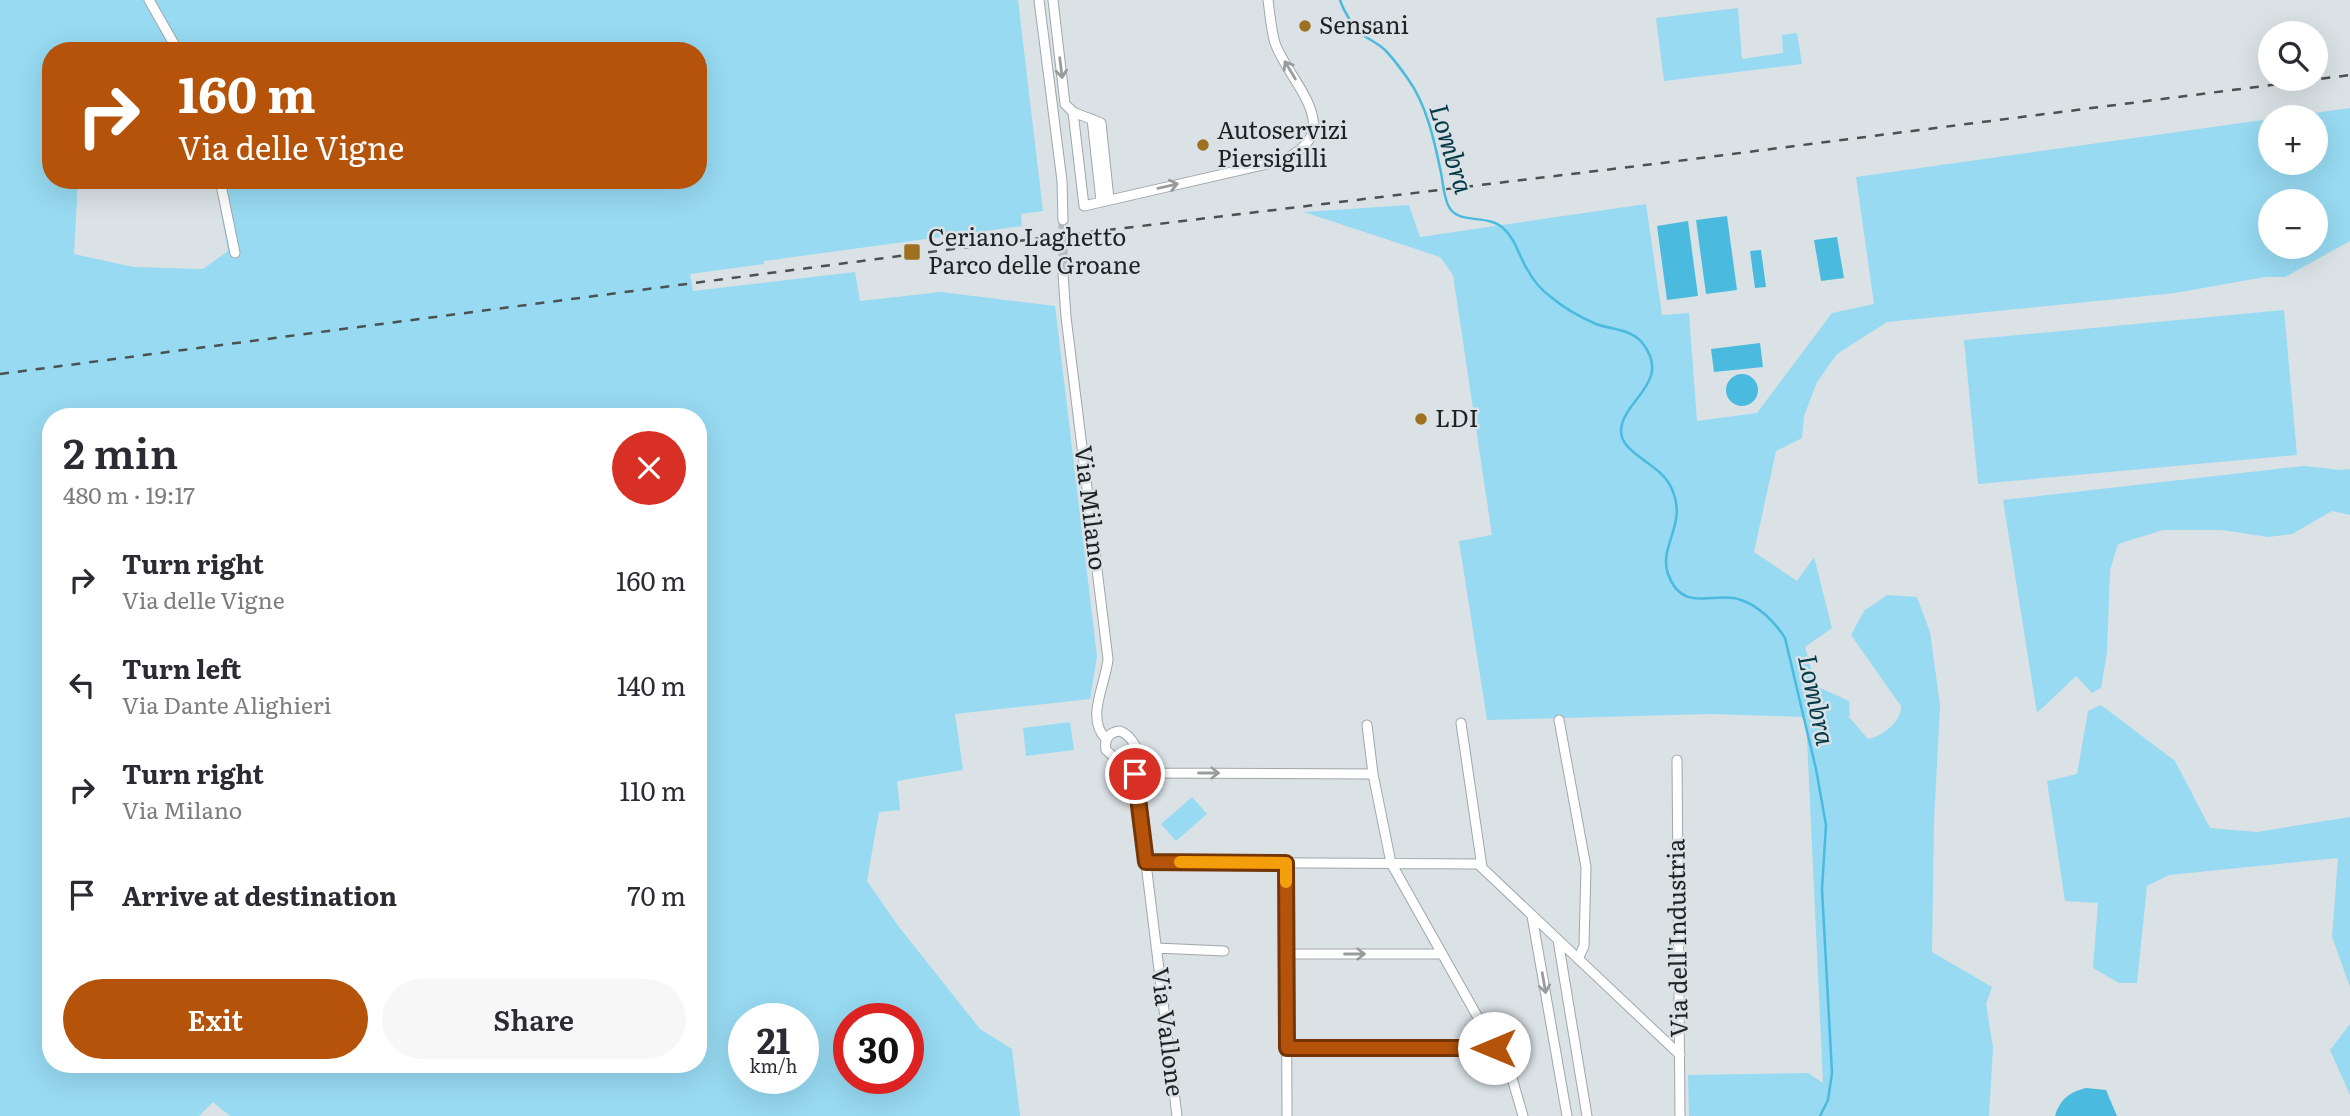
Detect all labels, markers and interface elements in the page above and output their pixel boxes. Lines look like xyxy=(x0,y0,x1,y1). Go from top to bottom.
place label: Sensani xyxy=(1319,6,1409,41)
marker: Sensani xyxy=(1297,18,1313,34)
map controls xyxy=(2258,21,2328,259)
button: search xyxy=(2258,21,2328,91)
text: 160 m xyxy=(178,55,316,128)
one-way arrow xyxy=(1054,56,1067,79)
one-way arrow xyxy=(1283,61,1297,81)
icon: right xyxy=(63,70,154,161)
water label: Lombra xyxy=(1421,99,1485,198)
button: + xyxy=(2258,105,2328,175)
place label: Autoservizi Piersigilli xyxy=(1217,111,1348,174)
text: Via delle Vigne xyxy=(178,122,404,170)
marker: Autoservizi Piersigilli xyxy=(1195,137,1211,153)
one-way arrow xyxy=(1156,179,1179,192)
button: − xyxy=(2258,189,2328,259)
place label: Ceriano Laghetto Parco delle Groane xyxy=(928,218,1141,281)
marker: Ceriano Laghetto Parco delle Groane xyxy=(902,242,922,262)
place label: LDI xyxy=(1435,399,1478,434)
marker: LDI xyxy=(1413,411,1429,427)
text: 2 min xyxy=(63,420,178,482)
button: close xyxy=(612,431,686,505)
street label: Via Milano xyxy=(1067,443,1117,572)
text: 480 m · 19:17 xyxy=(63,477,195,511)
text: Turn right xyxy=(122,543,264,582)
text: 160 m xyxy=(616,560,686,599)
icon: right xyxy=(63,561,101,599)
text: Via delle Vigne xyxy=(122,582,285,616)
text: Turn left xyxy=(122,648,241,687)
water label: Lombra xyxy=(1790,651,1847,749)
text: 140 m xyxy=(617,665,686,704)
icon: left xyxy=(63,666,101,704)
text: Via Dante Alighieri xyxy=(122,687,331,721)
pin xyxy=(1105,744,1165,804)
text: Turn right xyxy=(122,753,264,792)
icon: arrive xyxy=(1116,755,1154,793)
one-way arrow xyxy=(1198,766,1221,780)
text: 110 m xyxy=(619,770,686,809)
icon: right xyxy=(63,771,101,809)
text: Via Milano xyxy=(122,792,242,826)
street label: Via dell'Industria xyxy=(1656,838,1695,1038)
text: Arrive at destination xyxy=(122,875,397,914)
text: 70 m xyxy=(627,875,686,914)
icon: arrive xyxy=(63,876,101,914)
one-way arrow xyxy=(1343,947,1366,961)
street label: Via Vallone xyxy=(1144,965,1195,1098)
one-way arrow xyxy=(1538,971,1551,994)
button: Exit xyxy=(63,979,368,1059)
button: Share xyxy=(382,979,686,1059)
speed limit sign: 30 xyxy=(833,1003,924,1094)
position arrow xyxy=(1457,1011,1531,1085)
text: 21 xyxy=(757,1013,790,1065)
text: km/h xyxy=(750,1052,797,1079)

